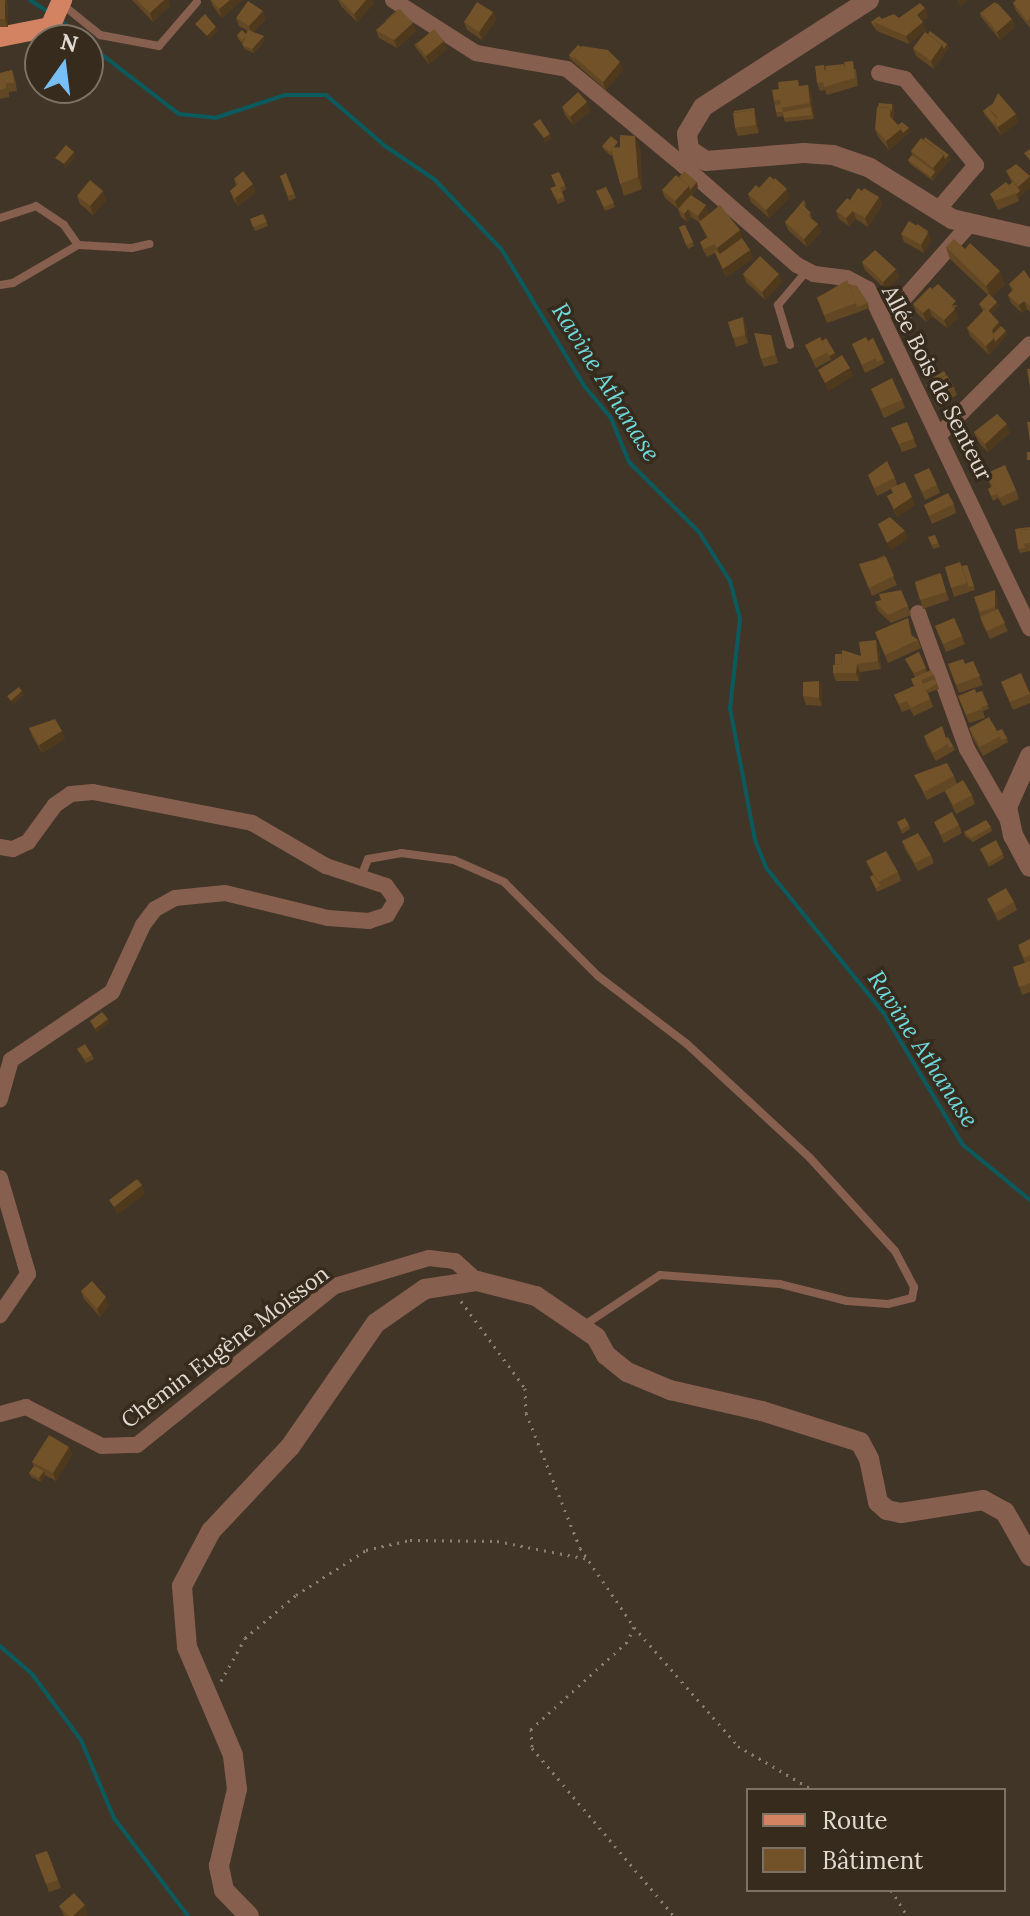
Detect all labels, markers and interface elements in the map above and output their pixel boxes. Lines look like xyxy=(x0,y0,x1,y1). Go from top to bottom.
north arrow xyxy=(24,24,104,104)
text: N xyxy=(58,27,81,58)
street label: Allée Bois de Senteur xyxy=(876,281,998,485)
water label: Ravine Athanase xyxy=(546,298,666,466)
water label: Ravine Athanase xyxy=(862,965,984,1133)
street label: Chemin Eugène Moisson xyxy=(116,1260,334,1434)
legend xyxy=(746,1788,1006,1892)
text: Route xyxy=(822,1805,888,1836)
text: Bâtiment xyxy=(822,1845,923,1876)

